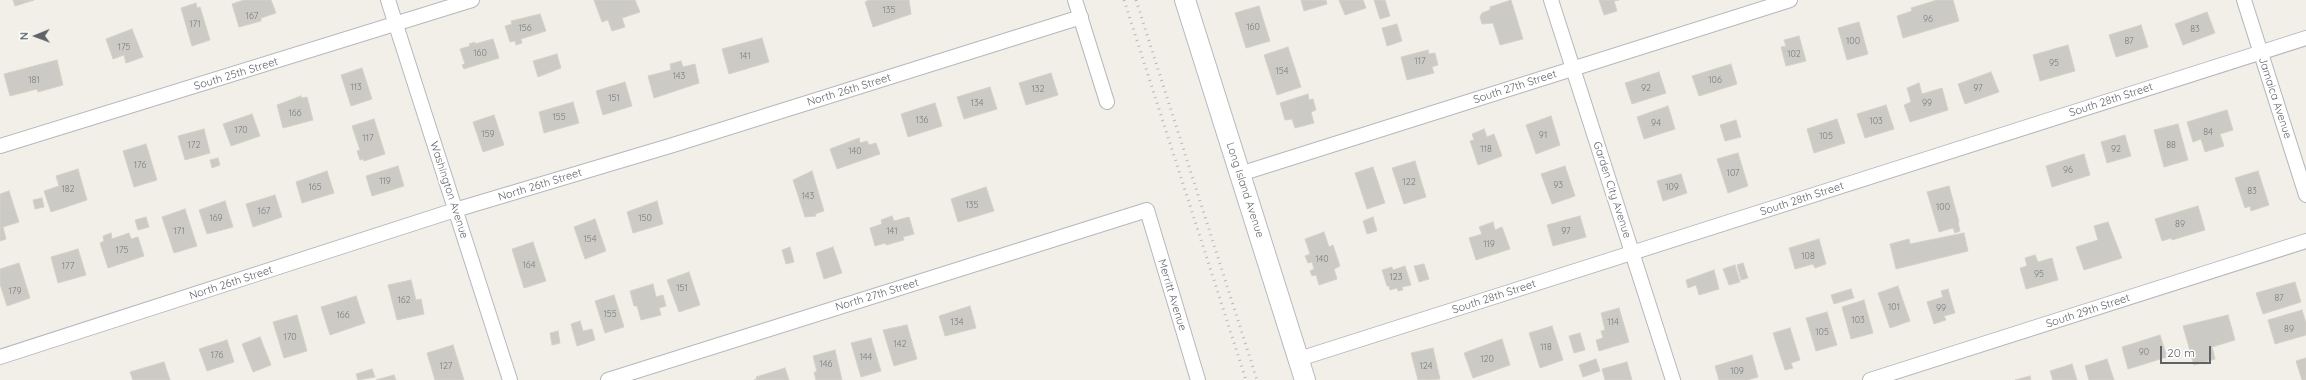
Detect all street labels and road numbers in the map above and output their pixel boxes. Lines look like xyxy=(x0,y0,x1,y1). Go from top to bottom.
street label: South 25th Street xyxy=(192,55,280,93)
street label: Jamaica Avenue xyxy=(2256,56,2294,140)
street label: South 27th Street xyxy=(1472,67,1558,107)
street label: North 26th Street xyxy=(806,71,892,109)
street label: South 28th Street xyxy=(2068,80,2154,120)
street label: Washington Avenue xyxy=(427,140,471,240)
street label: Garden City Avenue xyxy=(1590,140,1634,240)
street label: Long Island Avenue xyxy=(1223,141,1267,239)
street label: North 26th Street xyxy=(497,166,583,204)
street label: South 28th Street xyxy=(1759,179,1845,219)
street label: Merritt Avenue xyxy=(1155,258,1189,332)
street label: North 26th Street xyxy=(188,263,274,303)
street label: North 27th Street xyxy=(834,276,920,314)
street label: South 28th Street xyxy=(1451,277,1537,317)
street label: South 29th Street xyxy=(2044,291,2132,331)

